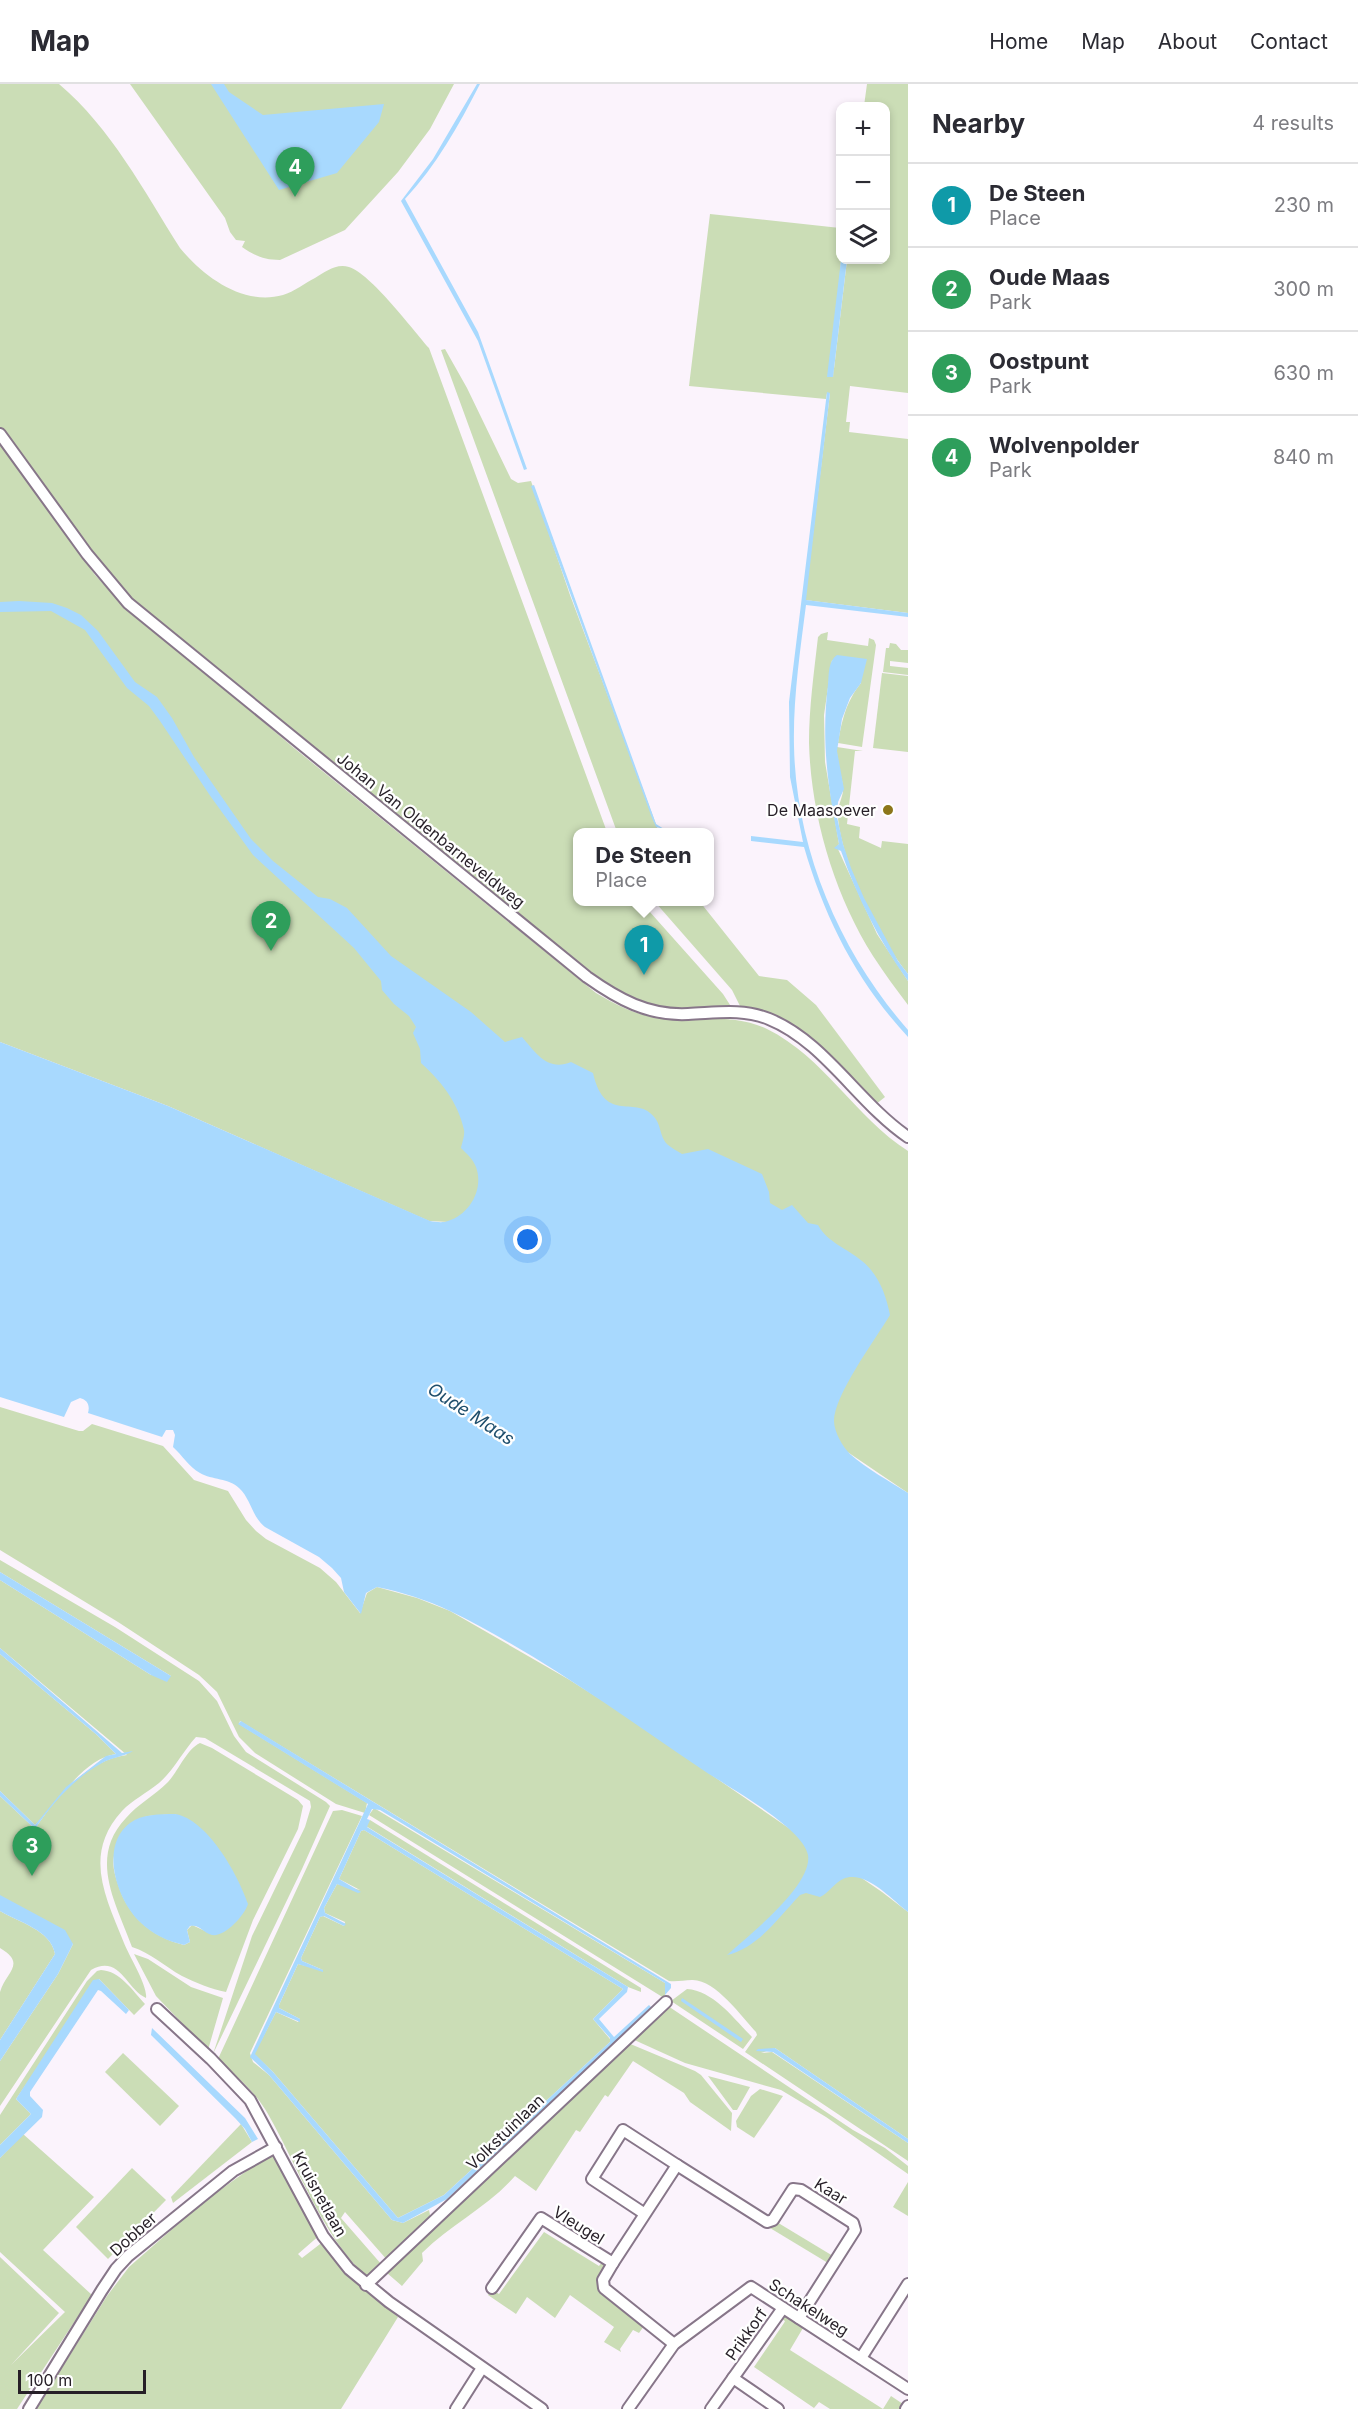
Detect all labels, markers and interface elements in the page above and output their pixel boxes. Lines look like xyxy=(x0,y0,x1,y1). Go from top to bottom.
text: Map xyxy=(30,24,90,58)
text: Home xyxy=(989,29,1048,54)
text: Map xyxy=(1081,29,1125,54)
text: About xyxy=(1158,29,1217,54)
text: Contact xyxy=(1250,29,1328,54)
map controls xyxy=(836,102,890,264)
button: + xyxy=(836,102,890,156)
text: Nearby xyxy=(932,108,1025,139)
text: 4 results xyxy=(1252,111,1334,135)
pin: 4 xyxy=(276,147,314,197)
button: − xyxy=(836,156,890,210)
text: De Steen xyxy=(989,180,1085,206)
text: 1 xyxy=(947,193,956,217)
text: 230 m xyxy=(1274,193,1334,217)
text: Place xyxy=(989,206,1041,230)
button: layers xyxy=(836,210,890,264)
text: Oude Maas xyxy=(989,264,1110,290)
text: 2 xyxy=(945,277,958,301)
text: 300 m xyxy=(1273,277,1334,301)
text: Park xyxy=(989,290,1032,314)
text: Oostpunt xyxy=(989,348,1089,374)
text: 3 xyxy=(945,361,958,385)
text: 630 m xyxy=(1273,361,1334,385)
text: Park xyxy=(989,374,1032,398)
text: Wolvenpolder xyxy=(989,432,1139,458)
text: 4 xyxy=(945,445,958,469)
text: 840 m xyxy=(1273,445,1334,469)
text: Park xyxy=(989,458,1032,482)
street label: Johan Van Oldenbarneveldweg xyxy=(333,748,529,912)
place label: De Maasoever xyxy=(767,800,876,820)
marker: De Maasoever xyxy=(881,803,895,817)
popup xyxy=(573,828,714,906)
text: De Steen xyxy=(595,842,692,868)
text: Place xyxy=(595,868,647,892)
pin: 2 xyxy=(252,902,290,951)
pin: 1 xyxy=(624,926,664,975)
your location xyxy=(513,1225,542,1254)
water label: Oude Maas xyxy=(424,1378,518,1449)
pin: 3 xyxy=(12,1826,51,1876)
street label: Volkstuinlaan xyxy=(462,2090,548,2174)
street label: Kruisnetlaan xyxy=(288,2148,352,2240)
street label: Kaar xyxy=(811,2173,851,2209)
street label: Vleugel xyxy=(550,2201,608,2249)
street label: Dobber xyxy=(105,2208,161,2260)
street label: Schakelweg xyxy=(765,2274,853,2340)
street label: Prikkorf xyxy=(721,2304,771,2364)
scale bar xyxy=(18,2367,146,2394)
text: 100 m xyxy=(27,2370,72,2390)

